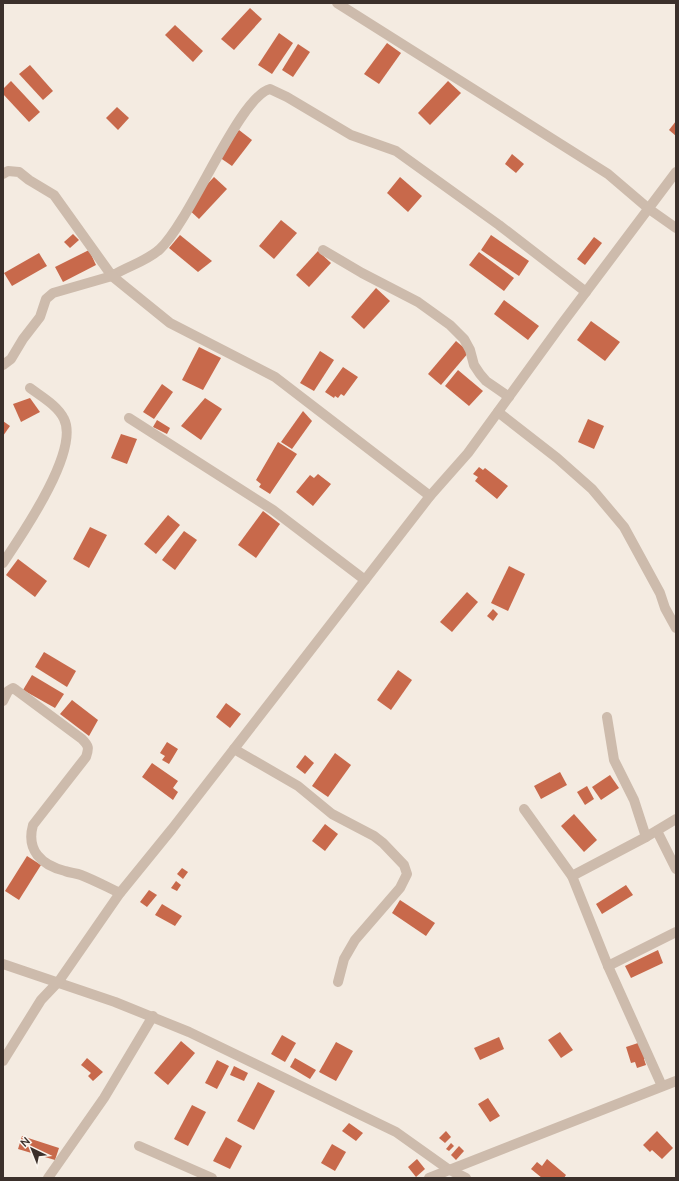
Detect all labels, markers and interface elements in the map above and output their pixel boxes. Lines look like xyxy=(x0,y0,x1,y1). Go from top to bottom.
north arrow xyxy=(12,1129,52,1169)
text: N xyxy=(17,1134,33,1150)

